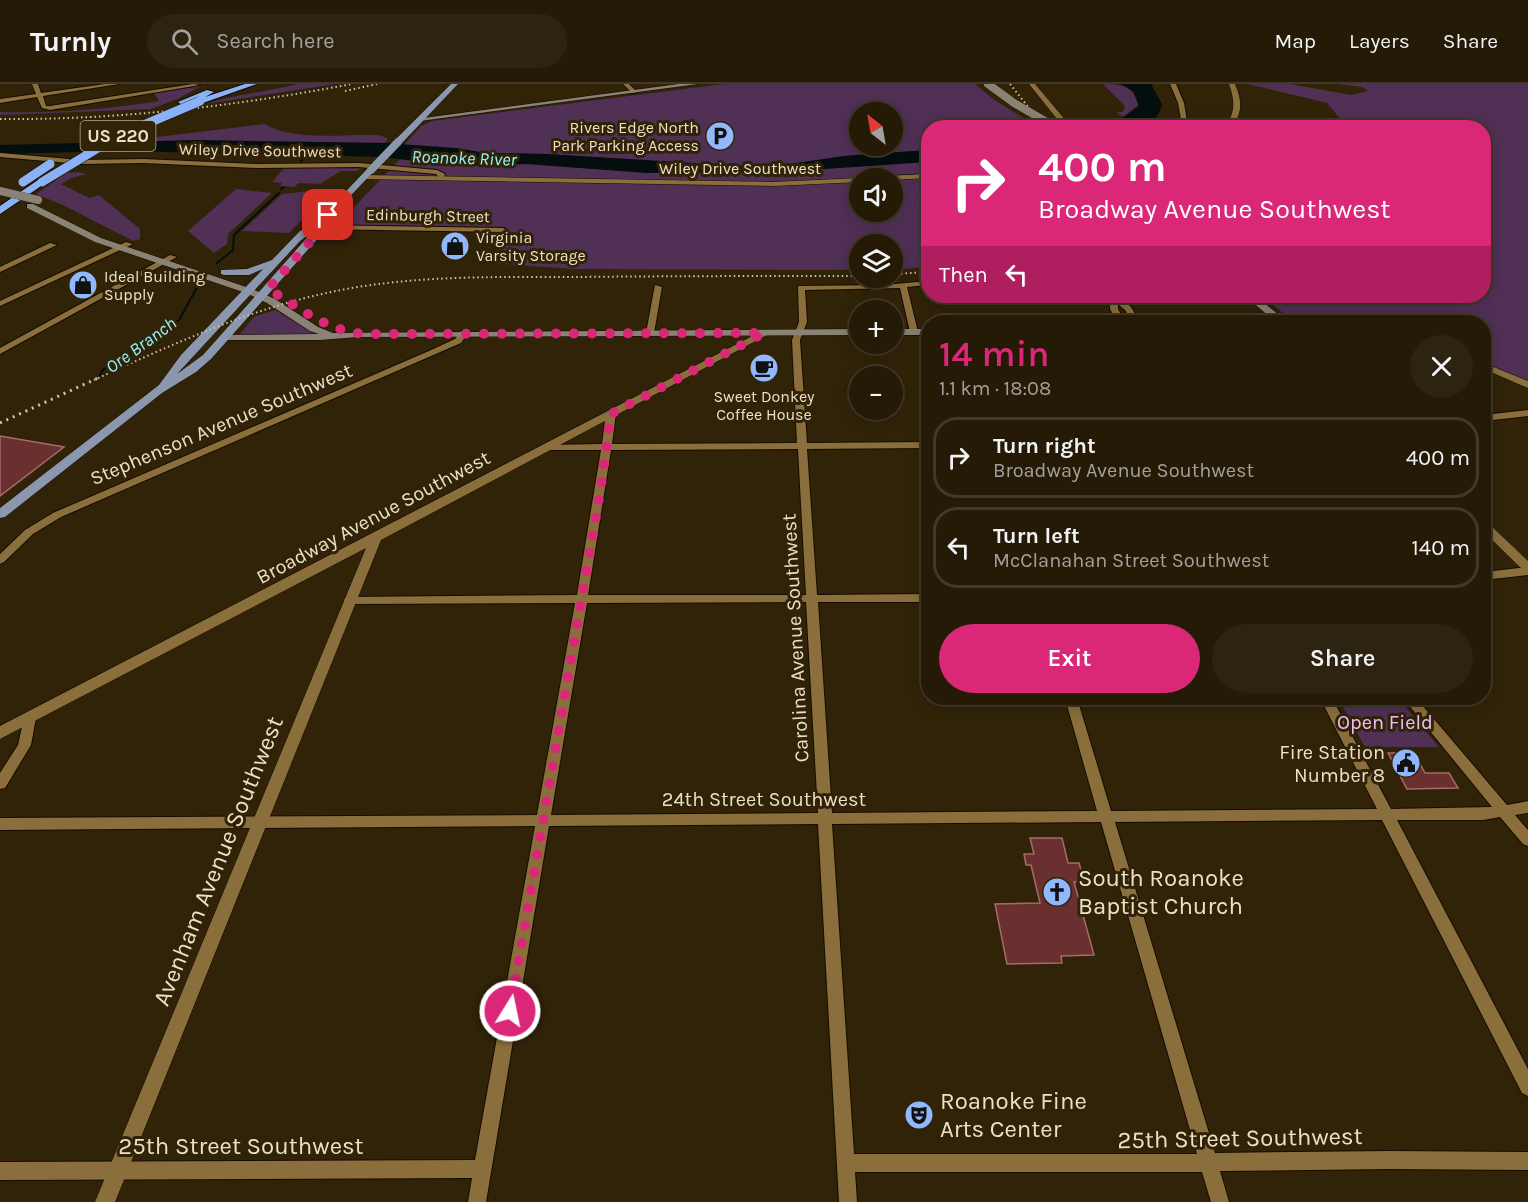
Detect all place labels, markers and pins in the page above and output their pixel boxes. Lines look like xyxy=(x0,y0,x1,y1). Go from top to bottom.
place label: Rivers Edge North Park Parking Access xyxy=(552,118,699,155)
parking icon: Rivers Edge North Park Parking Access xyxy=(704,120,736,152)
pin xyxy=(302,189,353,240)
place label: Virginia Varsity Storage xyxy=(476,228,586,265)
shop icon: Virginia Varsity Storage xyxy=(439,230,471,262)
place label: Ideal Building Supply xyxy=(104,267,205,304)
shop icon: Ideal Building Supply xyxy=(67,269,99,301)
cafe icon: Sweet Donkey Coffee House xyxy=(748,352,780,384)
place label: Sweet Donkey Coffee House xyxy=(713,387,815,424)
place label: Fire Station Number 8 xyxy=(1279,741,1385,787)
public building icon: Fire Station Number 8 xyxy=(1390,747,1422,779)
place label: South Roanoke Baptist Church xyxy=(1078,864,1244,920)
church icon: South Roanoke Baptist Church xyxy=(1041,876,1073,908)
place label: Roanoke Fine Arts Center xyxy=(940,1087,1087,1143)
theatre icon: Roanoke Fine Arts Center xyxy=(903,1099,935,1131)

